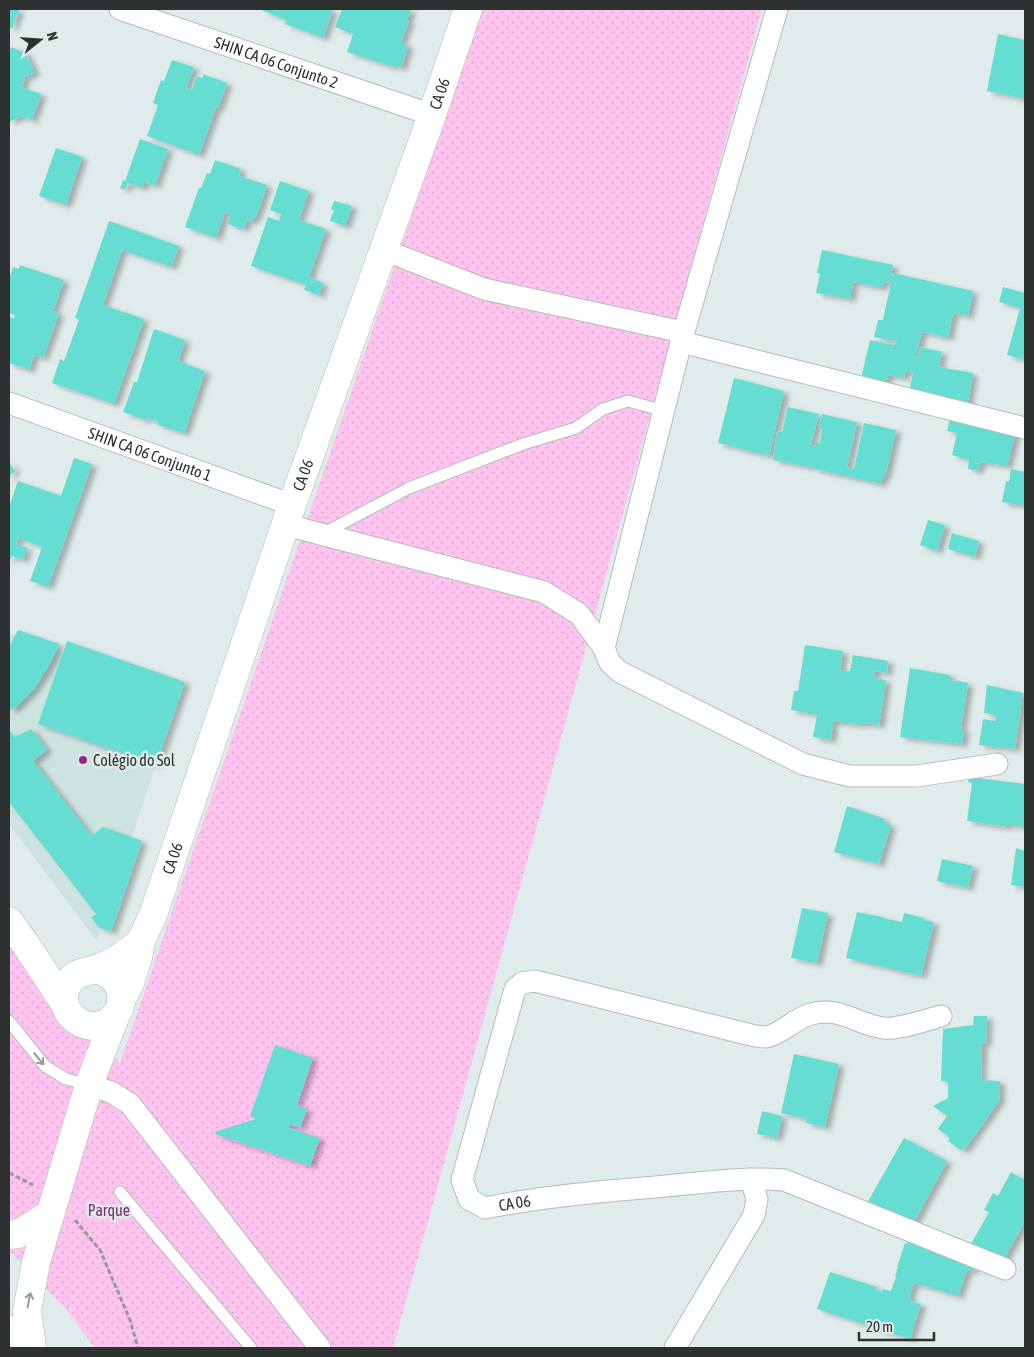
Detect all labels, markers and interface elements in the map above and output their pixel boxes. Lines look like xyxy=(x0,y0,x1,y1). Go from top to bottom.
north arrow xyxy=(15,15,65,65)
text: N xyxy=(44,30,61,42)
street label: SHIN CA 06 Conjunto 2 xyxy=(212,33,341,91)
street label: CA 06 xyxy=(426,75,453,112)
street label: SHIN CA 06 Conjunto 1 xyxy=(86,423,214,484)
street label: CA 06 xyxy=(289,457,317,493)
place label: Colégio do Sol xyxy=(93,751,176,770)
marker: Colégio do Sol xyxy=(77,754,89,766)
street label: CA 06 xyxy=(159,840,186,877)
one-way arrow xyxy=(34,1052,45,1065)
street label: CA 06 xyxy=(497,1191,532,1214)
park label: Parque xyxy=(88,1201,130,1220)
one-way arrow xyxy=(25,1292,35,1308)
scale bar xyxy=(859,1310,934,1342)
text: 20 m xyxy=(866,1318,893,1335)

